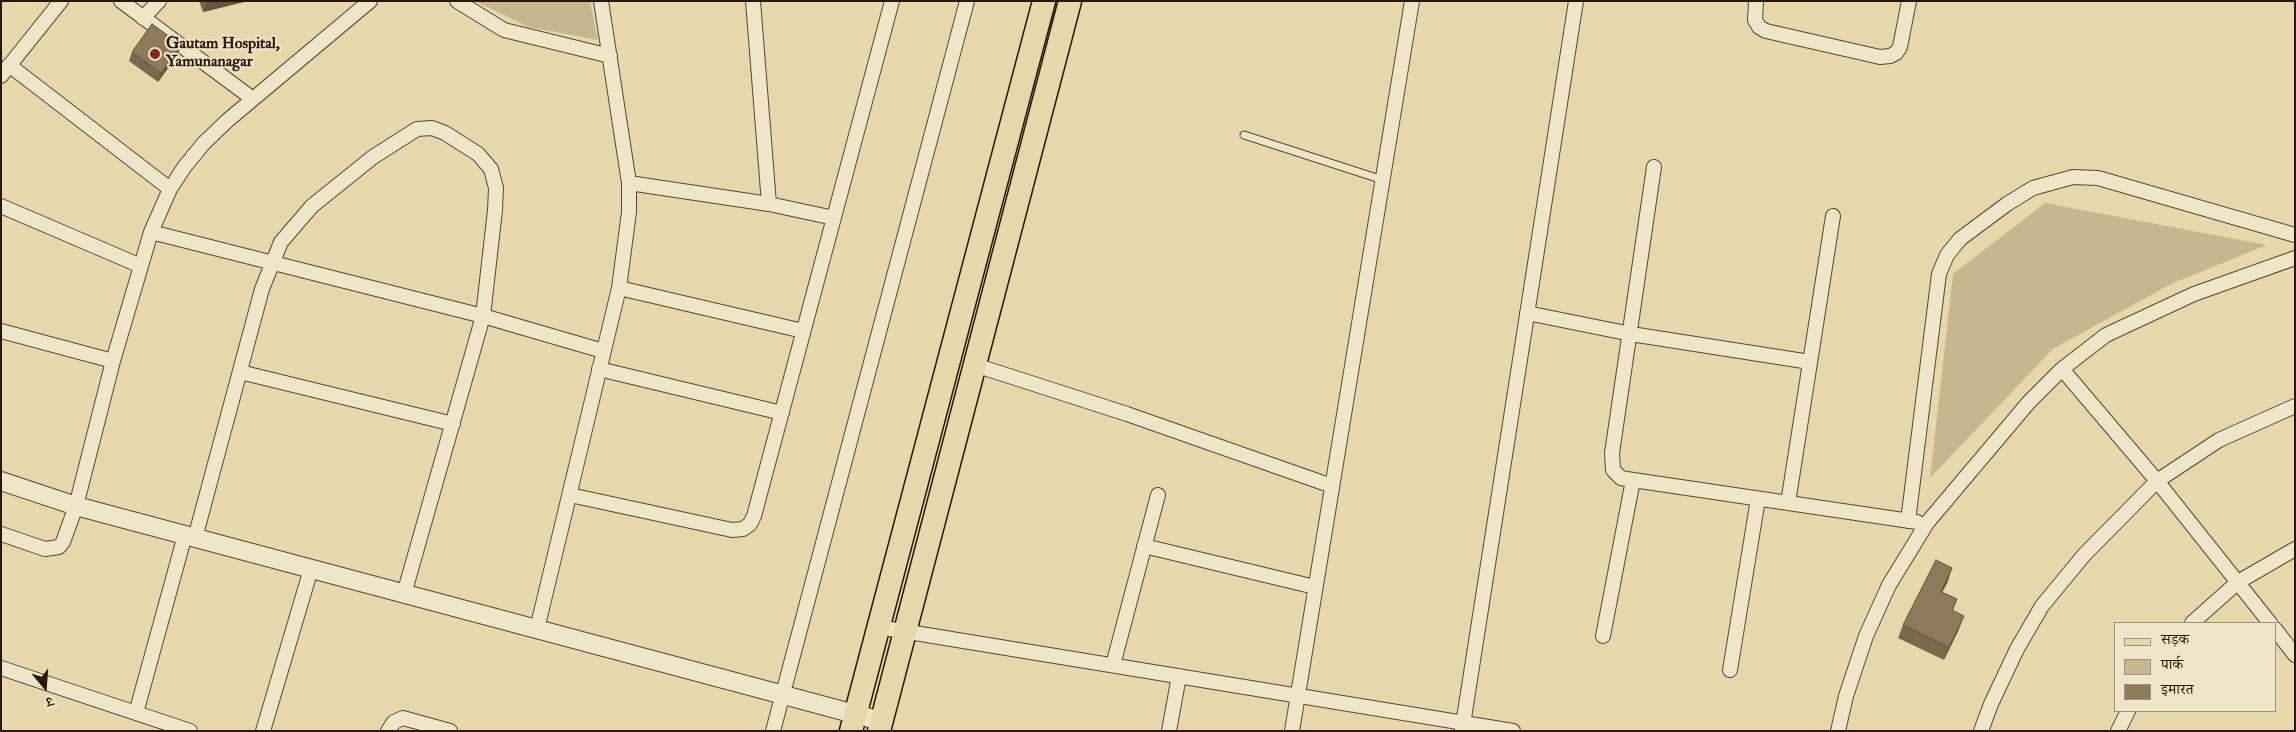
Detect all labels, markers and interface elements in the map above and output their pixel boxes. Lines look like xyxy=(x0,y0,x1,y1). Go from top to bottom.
place label: Gautam Hospital, Yamunanagar xyxy=(166,35,280,73)
marker: Gautam Hospital, Yamunanagar xyxy=(148,47,162,61)
legend xyxy=(2114,622,2276,712)
text: सड़क xyxy=(2161,630,2189,649)
text: पार्क xyxy=(2161,655,2183,674)
north arrow xyxy=(20,662,70,712)
text: इमारत xyxy=(2161,680,2194,699)
text: उ xyxy=(44,693,56,711)

